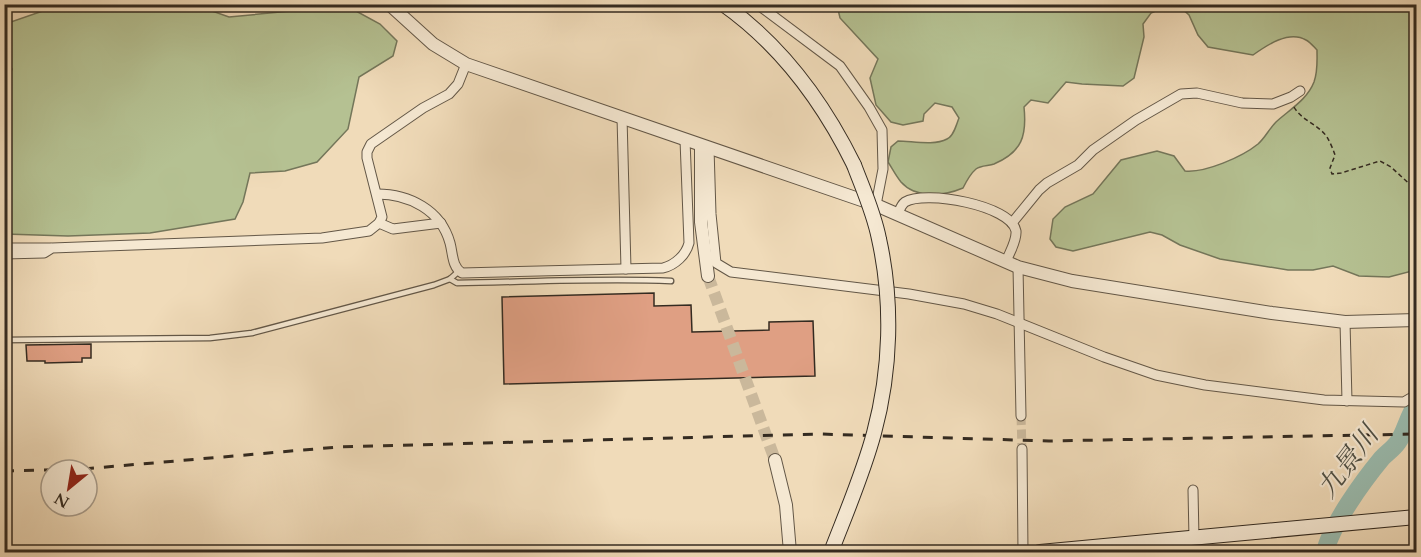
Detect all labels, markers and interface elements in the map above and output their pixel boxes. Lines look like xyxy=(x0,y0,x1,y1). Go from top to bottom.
water label: 九景川 xyxy=(1309,416,1389,505)
north arrow xyxy=(39,458,99,518)
text: N xyxy=(50,487,74,513)

